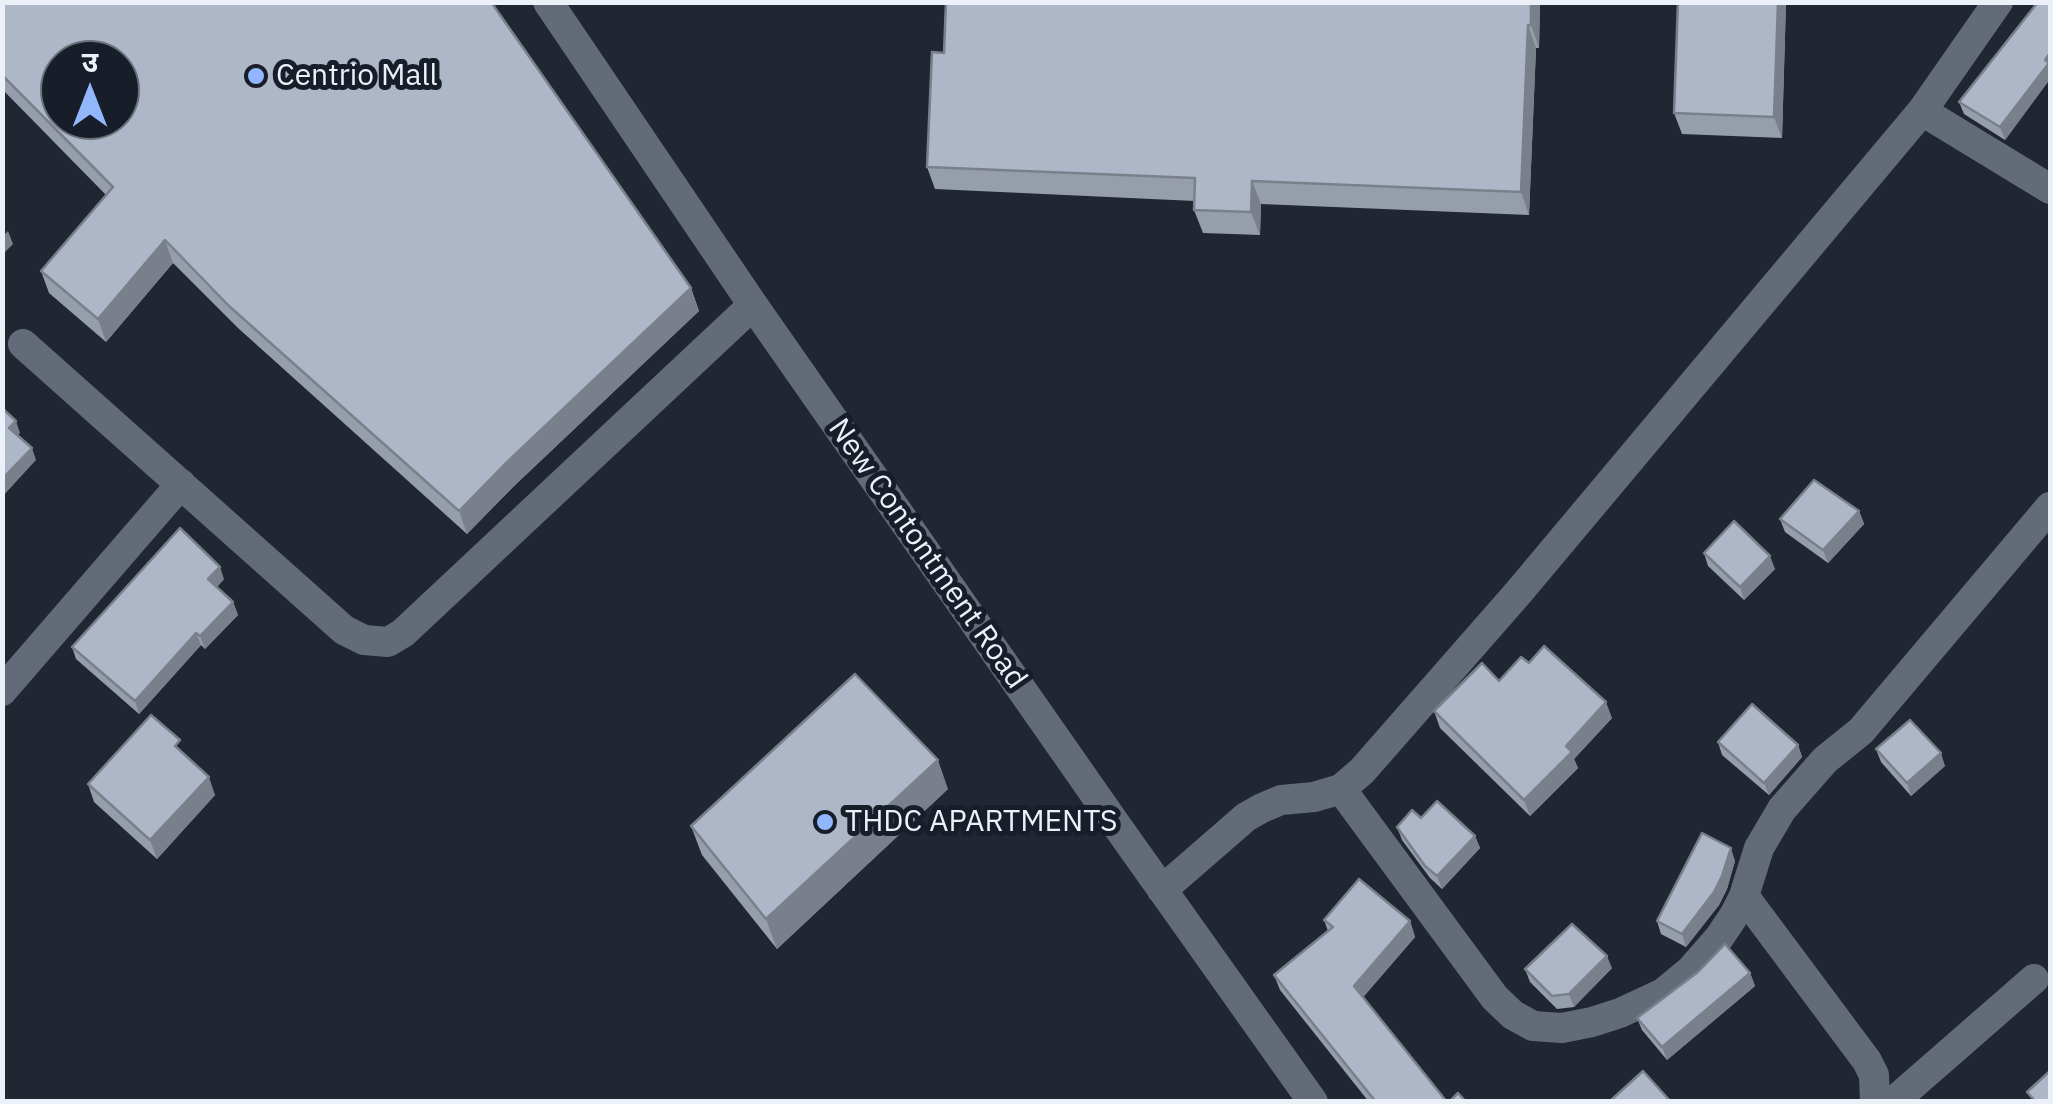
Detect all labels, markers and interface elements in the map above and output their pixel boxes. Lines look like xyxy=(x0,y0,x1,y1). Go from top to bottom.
north arrow xyxy=(40,40,140,140)
text: उ xyxy=(82,43,98,80)
place label: Centrio Mall xyxy=(276,58,438,94)
marker: Centrio Mall xyxy=(245,65,267,87)
street label: New Contontment Road xyxy=(820,412,1034,696)
place label: THDC APARTMENTS xyxy=(845,804,1117,840)
marker: THDC APARTMENTS xyxy=(814,811,836,833)

